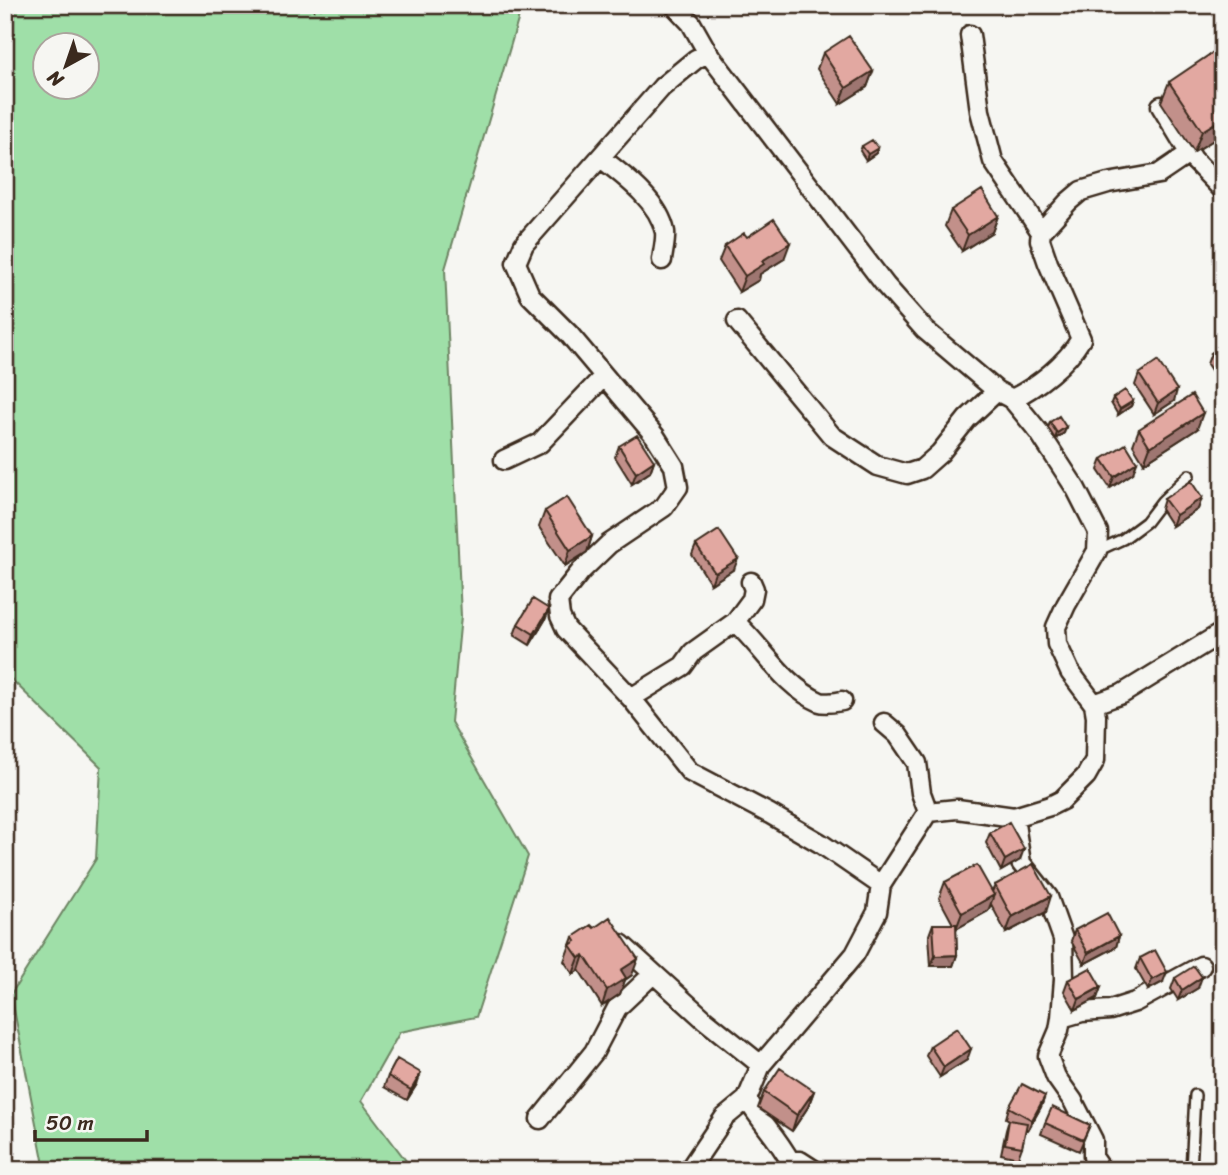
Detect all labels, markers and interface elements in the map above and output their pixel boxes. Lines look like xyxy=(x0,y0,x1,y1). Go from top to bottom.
north arrow xyxy=(32,32,102,102)
text: N xyxy=(39,61,72,96)
scale bar xyxy=(35,1098,147,1142)
text: 50 m xyxy=(46,1104,94,1142)

